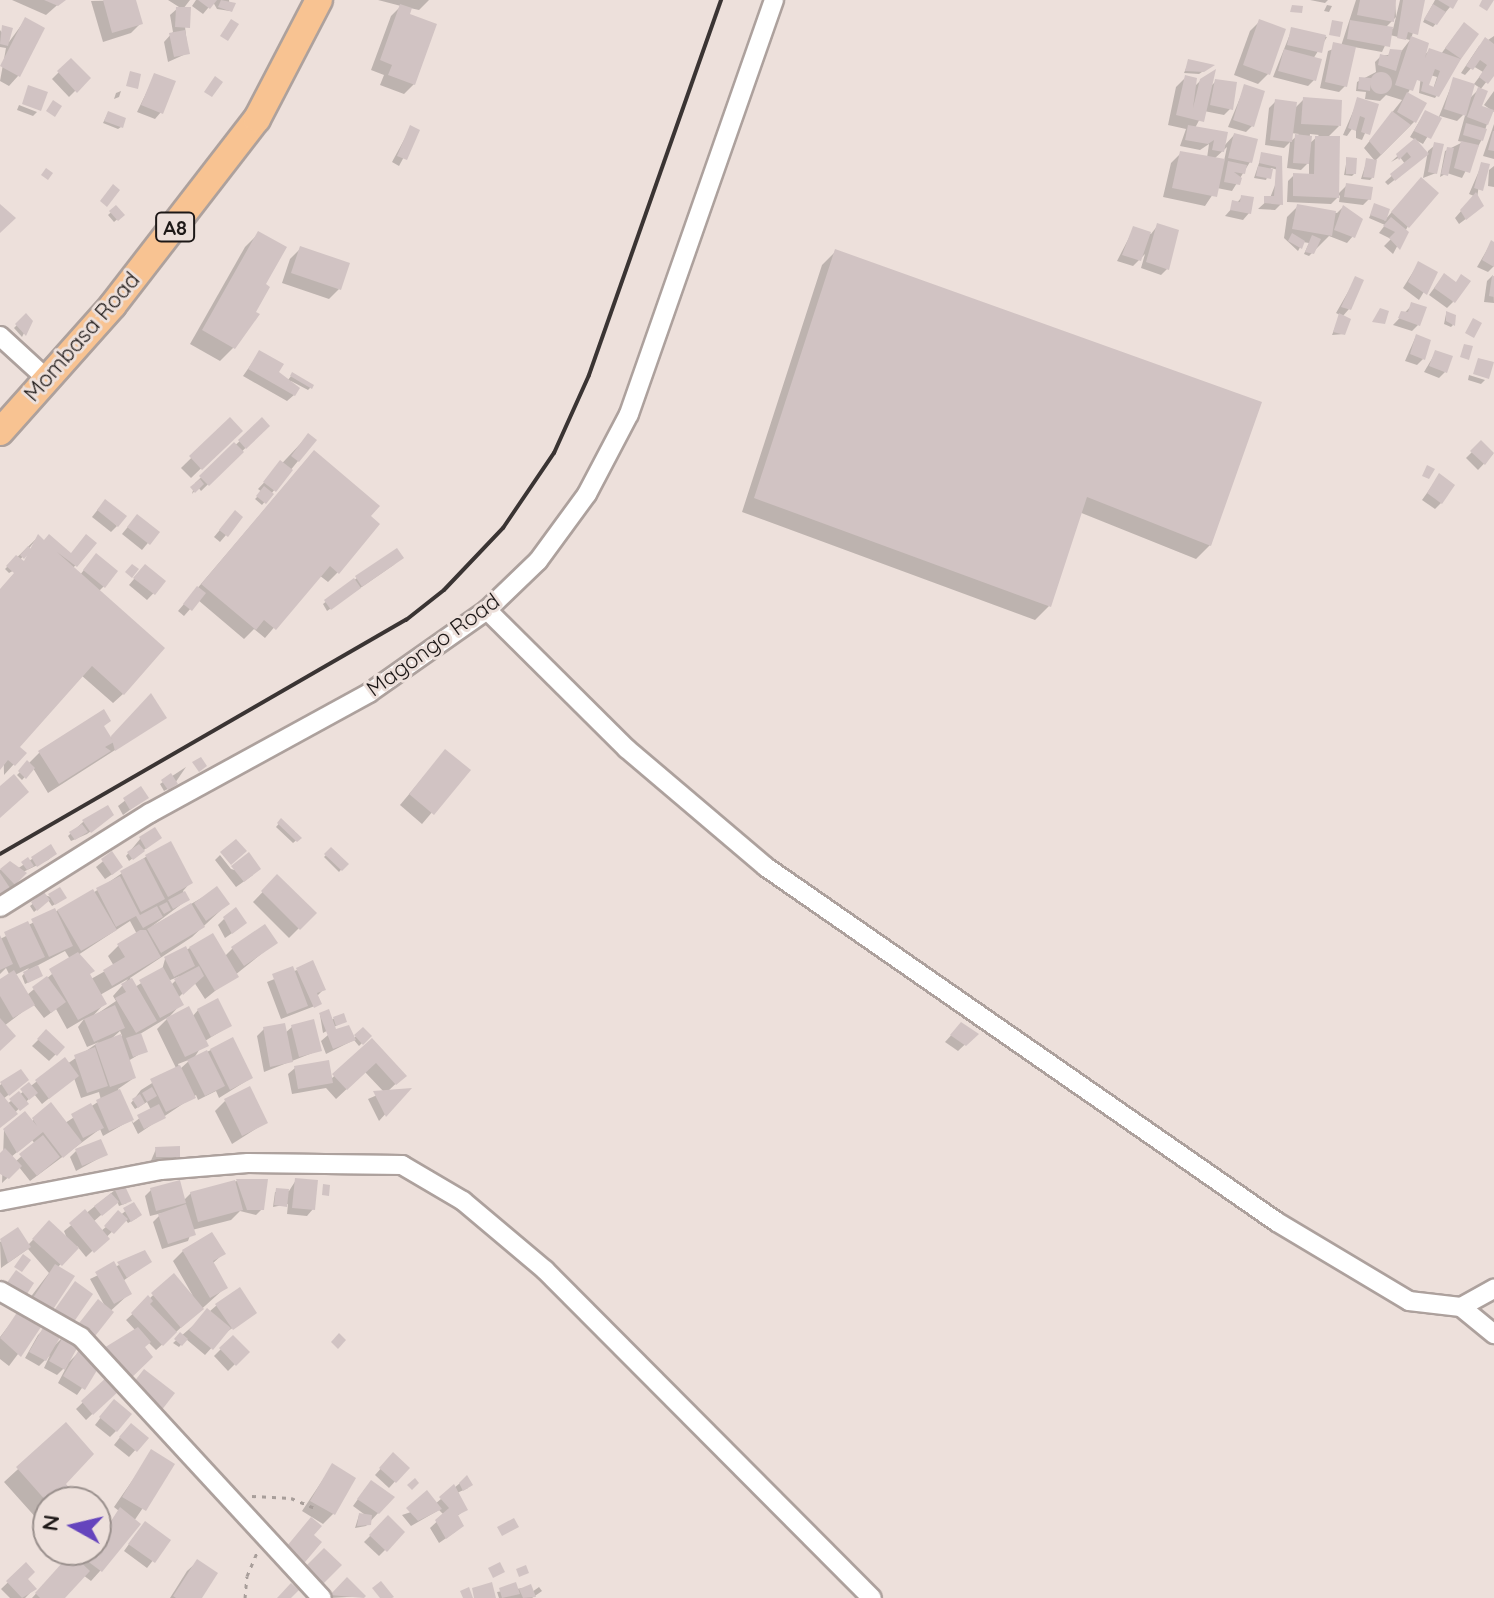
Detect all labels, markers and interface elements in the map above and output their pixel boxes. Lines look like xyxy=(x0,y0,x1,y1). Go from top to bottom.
road number: A8 xyxy=(155,211,195,243)
street label: Mombasa Road xyxy=(19,267,145,407)
street label: Magongo Road xyxy=(361,588,505,702)
north arrow xyxy=(32,1486,112,1566)
text: N xyxy=(35,1513,65,1533)

